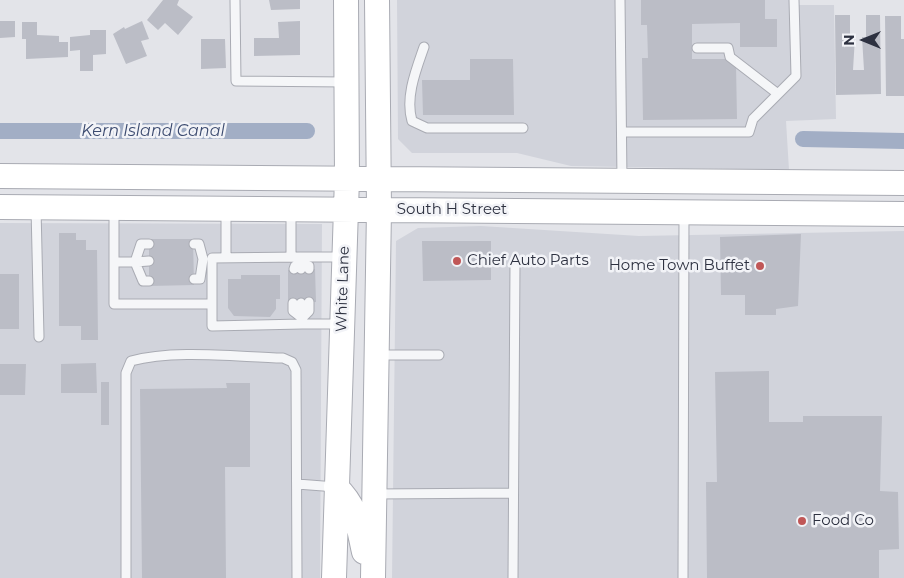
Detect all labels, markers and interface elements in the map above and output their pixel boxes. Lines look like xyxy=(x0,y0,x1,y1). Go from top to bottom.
north arrow xyxy=(839,15,889,65)
text: N xyxy=(840,34,858,46)
water label: Kern Island Canal xyxy=(81,121,225,141)
street label: South H Street xyxy=(397,201,507,219)
street label: White Lane xyxy=(333,246,353,332)
place label: Chief Auto Parts xyxy=(467,252,589,270)
marker: Chief Auto Parts xyxy=(451,255,463,267)
place label: Home Town Buffet xyxy=(609,257,750,275)
marker: Home Town Buffet xyxy=(754,260,766,272)
place label: Food Co xyxy=(812,512,874,530)
marker: Food Co xyxy=(796,515,808,527)

